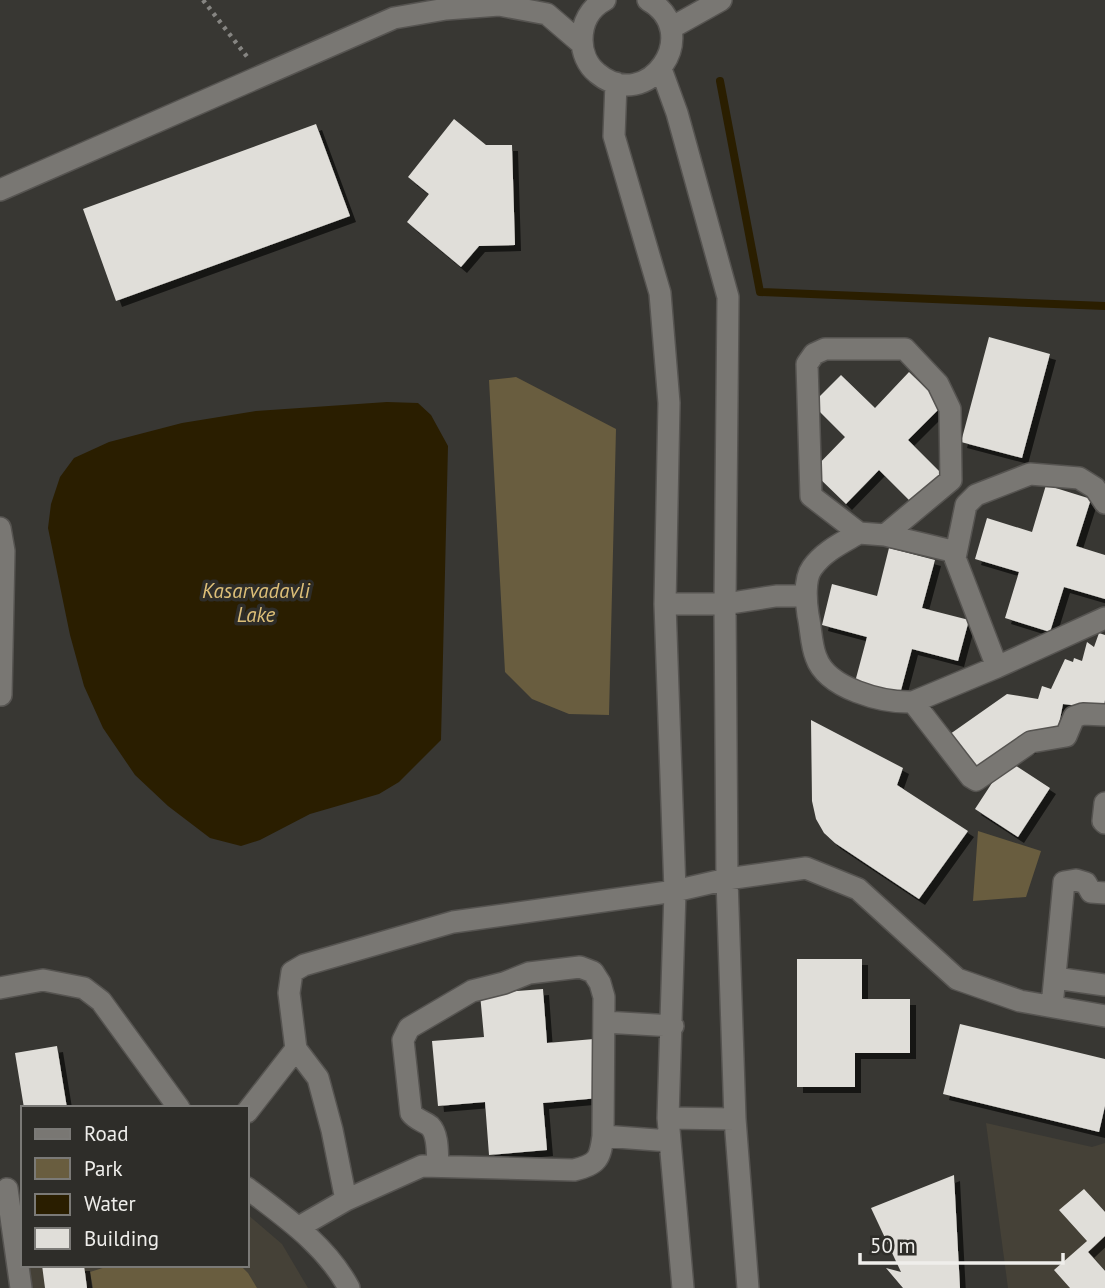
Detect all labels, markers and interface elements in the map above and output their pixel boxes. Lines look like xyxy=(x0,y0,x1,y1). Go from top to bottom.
water label: Kasarvadavli Lake xyxy=(202,577,310,628)
legend xyxy=(21,1106,248,1267)
text: Road xyxy=(84,1120,128,1147)
text: Park xyxy=(84,1155,123,1182)
text: Water xyxy=(84,1190,136,1217)
scale bar xyxy=(860,1222,1063,1266)
text: Building xyxy=(84,1225,159,1252)
text: 50 m xyxy=(870,1232,916,1259)

